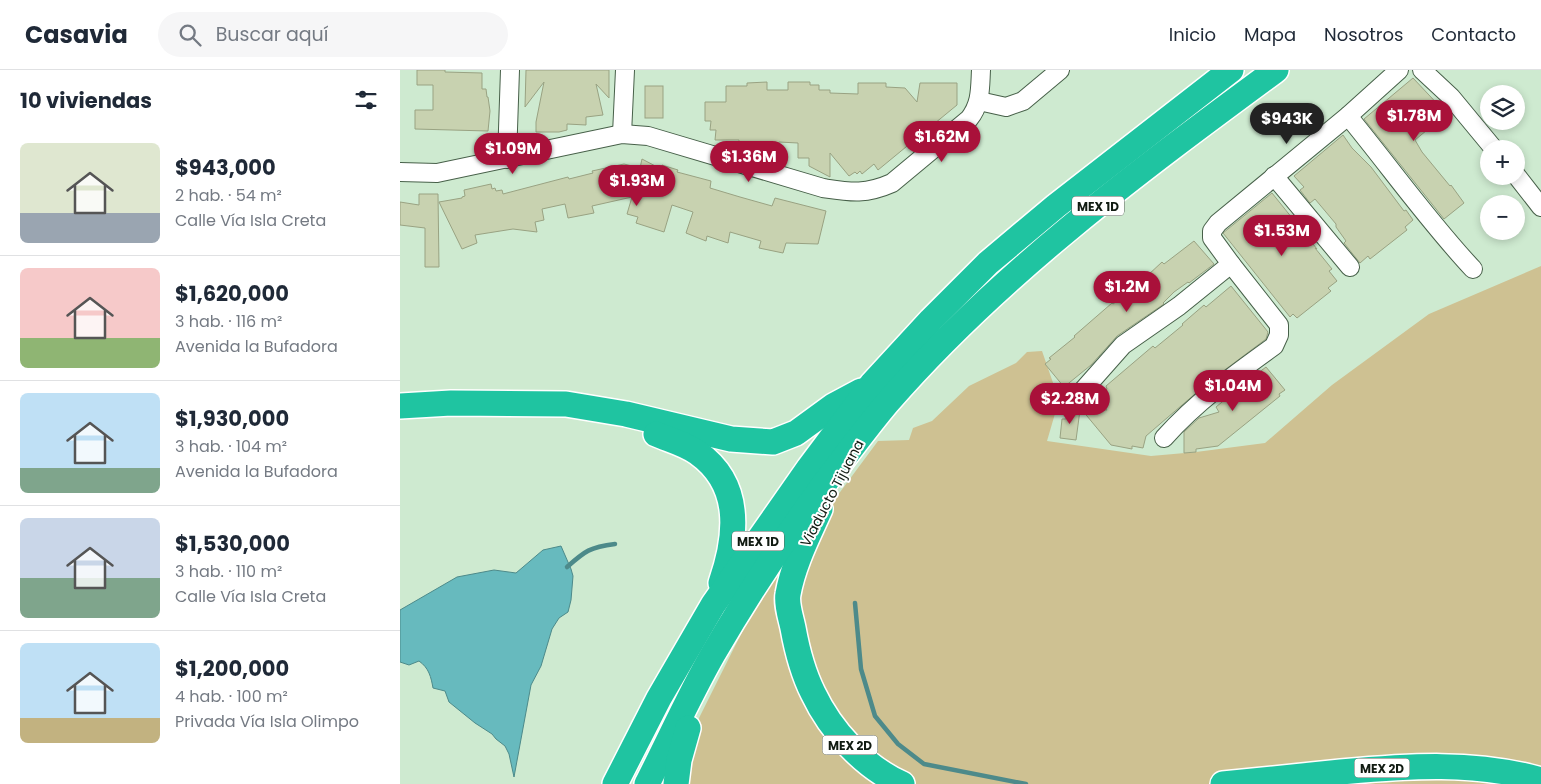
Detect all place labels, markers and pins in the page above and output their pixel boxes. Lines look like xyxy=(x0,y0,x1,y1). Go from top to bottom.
pin: $1.78M xyxy=(1373,100,1455,142)
pin: $943K xyxy=(1252,102,1322,145)
pin: $1.62M xyxy=(901,121,983,163)
pin: $1.09M xyxy=(472,132,554,175)
pin: $1.36M xyxy=(708,140,790,183)
pin: $1.93M xyxy=(596,164,678,207)
pin: $1.53M xyxy=(1241,214,1323,257)
pin: $1.2M xyxy=(1092,270,1162,313)
pin: $1.04M xyxy=(1192,370,1274,412)
pin: $2.28M xyxy=(1029,382,1111,425)

